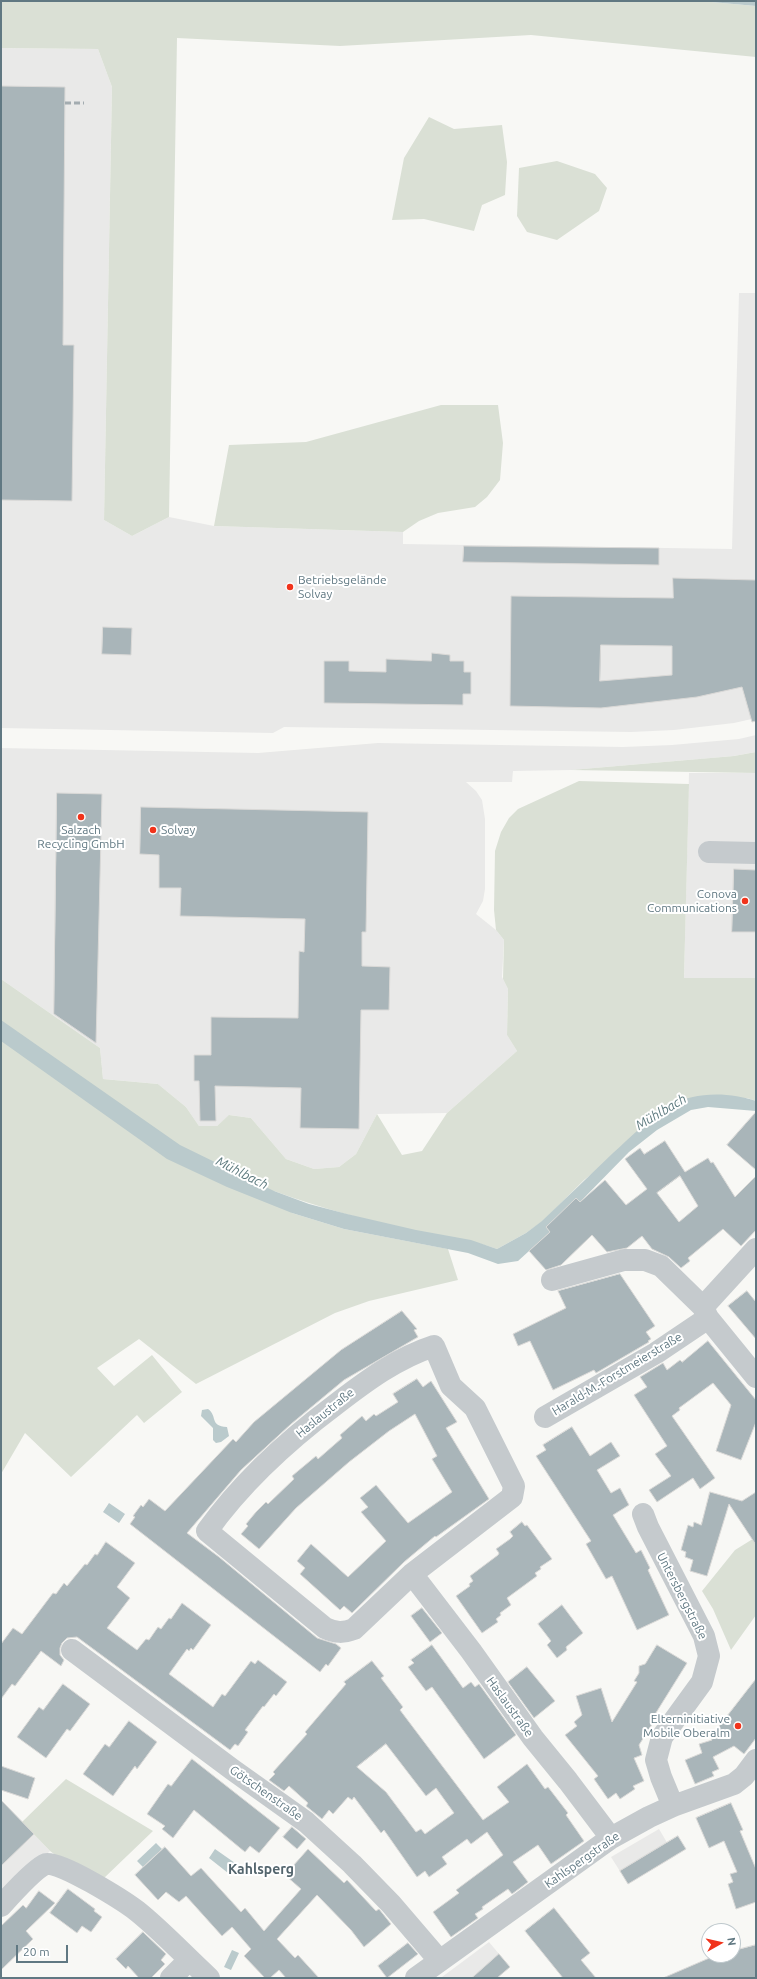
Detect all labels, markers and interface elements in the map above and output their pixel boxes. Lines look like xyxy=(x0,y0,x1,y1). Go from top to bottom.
place label: Betriebsgelände Solvay xyxy=(298,573,387,601)
marker: Betriebsgelände Solvay xyxy=(285,582,295,592)
marker: Salzach Recycling GmbH xyxy=(76,812,86,822)
place label: Salzach Recycling GmbH xyxy=(37,823,125,851)
place label: Solvay xyxy=(161,823,195,837)
marker: Solvay xyxy=(148,825,158,835)
place label: Conova Communications xyxy=(647,887,737,915)
marker: Conova Communications xyxy=(740,896,750,906)
water label: Mühlbach xyxy=(633,1091,689,1133)
water label: Mühlbach xyxy=(213,1153,271,1193)
street label: Harald-M.-Forstmeierstraße xyxy=(549,1329,685,1419)
street label: Haslaustraße xyxy=(293,1385,357,1441)
street label: Untersbergstraße xyxy=(654,1550,710,1642)
street label: Haslaustraße xyxy=(483,1674,537,1740)
place label: Elterninitiative Mobile Oberalm xyxy=(643,1712,730,1740)
marker: Elterninitiative Mobile Oberalm xyxy=(733,1721,743,1731)
street label: Götschenstraße xyxy=(227,1763,305,1823)
street label: Kahlspergstraße xyxy=(542,1829,622,1891)
district label: Kahlsperg xyxy=(228,1861,294,1877)
north arrow xyxy=(701,1923,741,1963)
scale bar xyxy=(18,1937,70,1963)
text: N xyxy=(725,1937,738,1946)
text: 20 m xyxy=(23,1945,50,1958)

